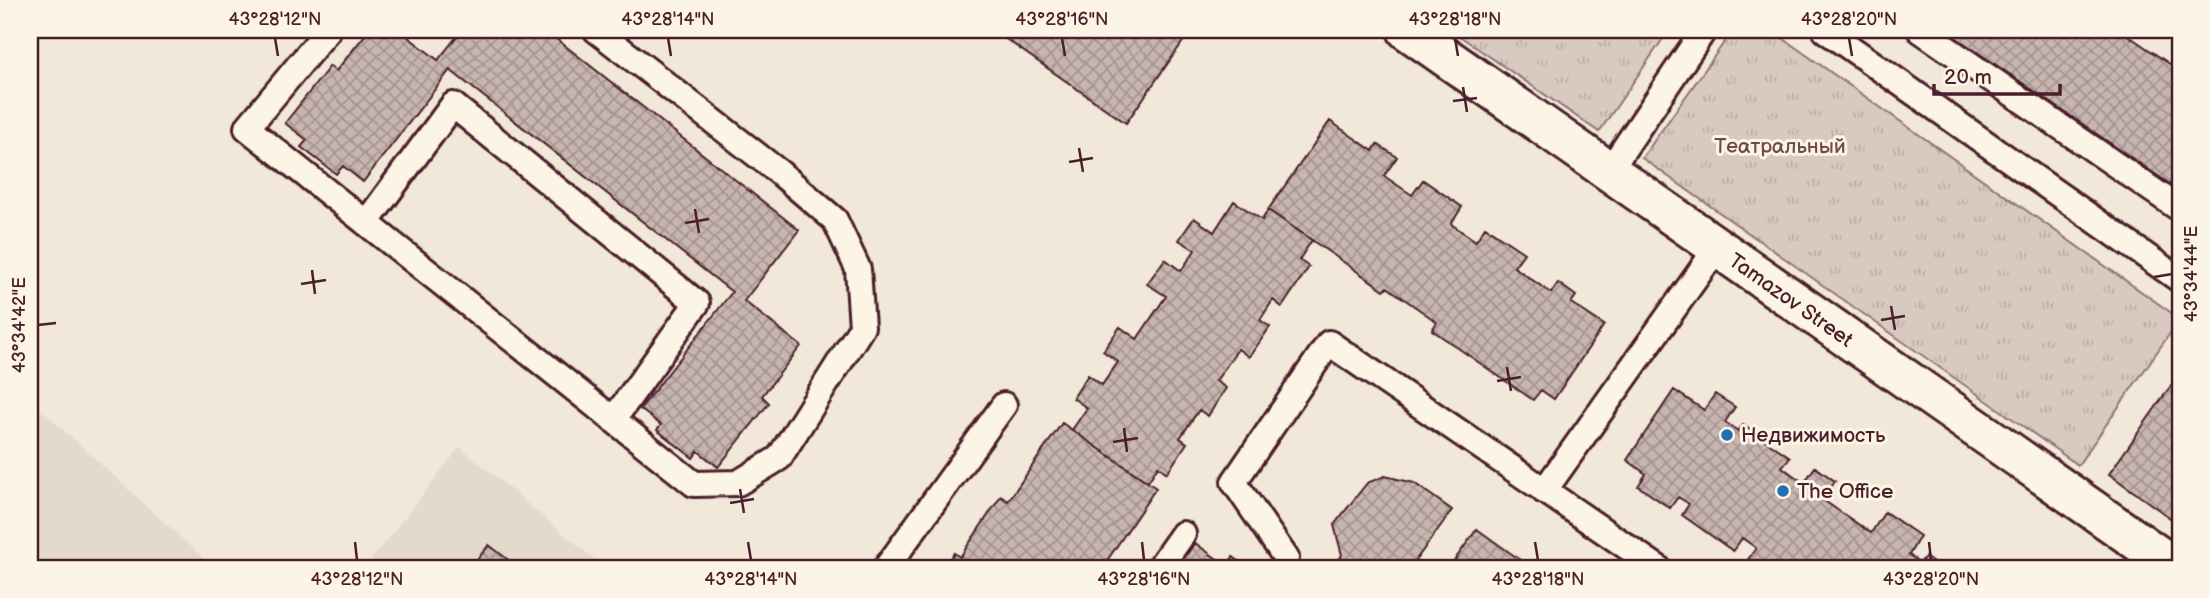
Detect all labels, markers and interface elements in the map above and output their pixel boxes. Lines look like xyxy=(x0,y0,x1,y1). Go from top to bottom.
text: 43°28'12"N xyxy=(229,9,321,30)
text: 43°28'14"N xyxy=(621,9,715,30)
text: 43°28'16"N xyxy=(1015,9,1109,30)
text: 43°28'18"N xyxy=(1409,9,1501,30)
text: 43°28'20"N xyxy=(1801,9,1897,30)
scale bar xyxy=(1934,52,2060,96)
text: 20 m xyxy=(1944,65,1992,90)
park label: Театральный xyxy=(1714,134,1846,159)
text: 43°34'44"E xyxy=(2181,226,2202,322)
street label: Tamazov Street xyxy=(1724,248,1858,353)
text: 43°34'42"E xyxy=(9,277,30,373)
place label: Недвижимость xyxy=(1741,423,1886,448)
marker: Недвижимость xyxy=(1719,427,1735,443)
place label: The Office xyxy=(1797,479,1893,504)
marker: The Office xyxy=(1775,483,1791,499)
text: 43°28'12"N xyxy=(311,569,403,590)
text: 43°28'14"N xyxy=(704,569,798,590)
text: 43°28'16"N xyxy=(1097,569,1191,590)
text: 43°28'18"N xyxy=(1492,569,1584,590)
text: 43°28'20"N xyxy=(1883,569,1979,590)

